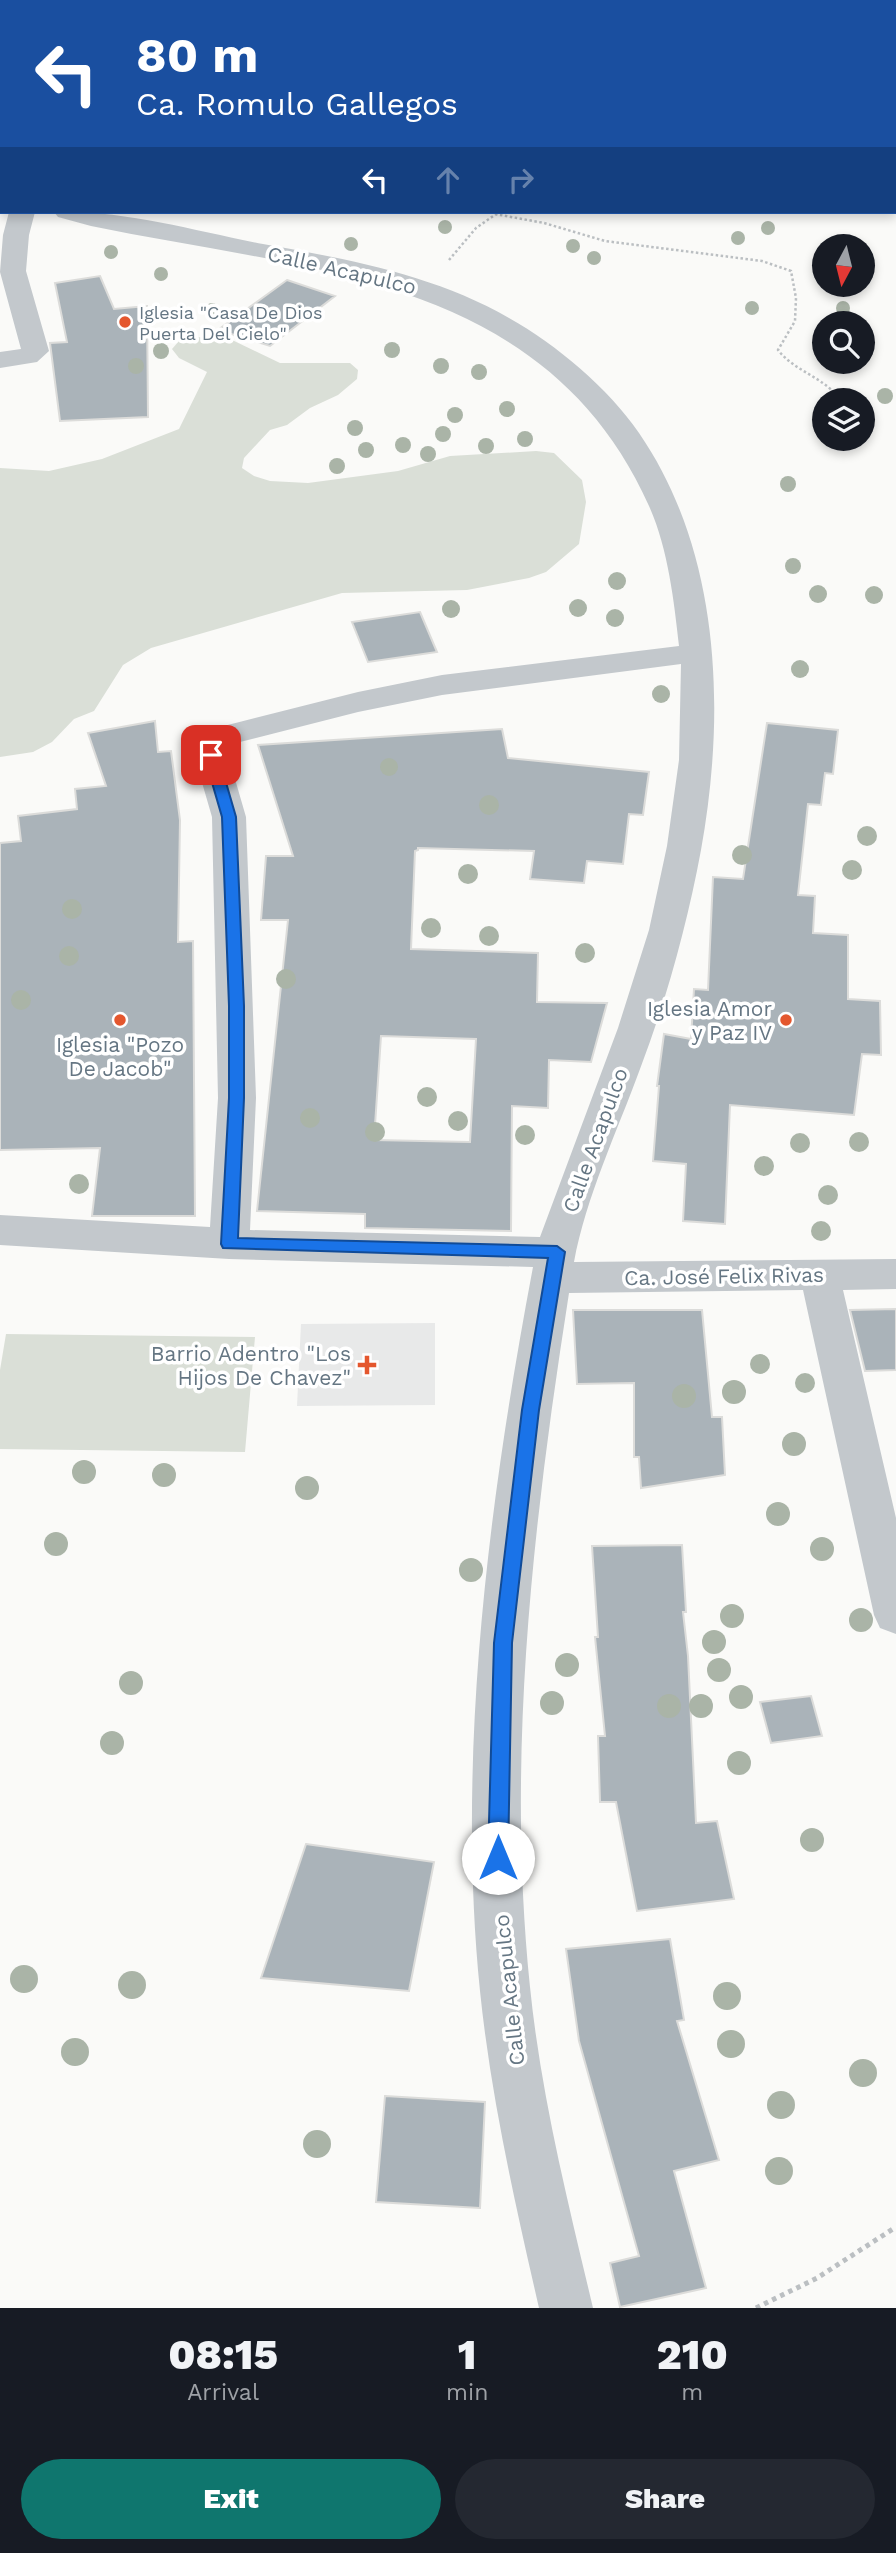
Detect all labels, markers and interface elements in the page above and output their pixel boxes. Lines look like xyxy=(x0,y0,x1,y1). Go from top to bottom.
text: 80 m xyxy=(136,26,258,84)
icon: left xyxy=(21,28,112,119)
text: Ca. Romulo Gallegos xyxy=(136,85,458,123)
icon: left xyxy=(356,161,394,199)
icon: ahead xyxy=(429,161,467,199)
icon: right xyxy=(502,161,540,199)
north arrow xyxy=(812,234,875,298)
map controls xyxy=(812,234,875,451)
street label: Calle Acapulco xyxy=(265,241,419,299)
place label: Iglesia "Casa De Dios Puerta Del Cielo" xyxy=(139,302,322,344)
button: search xyxy=(812,311,875,374)
marker: Iglesia "Casa De Dios Puerta Del Cielo" xyxy=(117,314,133,330)
button: layers xyxy=(812,388,875,451)
pin xyxy=(181,725,241,785)
icon: arrive xyxy=(192,736,230,774)
place label: Iglesia Amor y Paz IV xyxy=(647,996,772,1045)
marker: Iglesia "Pozo De Jacob" xyxy=(112,1012,128,1028)
marker: Iglesia Amor y Paz IV xyxy=(778,1012,794,1028)
place label: Iglesia "Pozo De Jacob" xyxy=(56,1032,184,1081)
street label: Calle Acapulco xyxy=(557,1064,633,1216)
street label: Ca. José Felix Rivas xyxy=(624,1262,824,1290)
place label: Barrio Adentro "Los Hijos De Chavez" xyxy=(151,1341,351,1390)
marker: Barrio Adentro "Los Hijos De Chavez" xyxy=(357,1355,377,1375)
position arrow xyxy=(461,1821,535,1895)
street label: Calle Acapulco xyxy=(489,1913,529,2067)
text: 08:15 xyxy=(168,2330,278,2379)
text: 1 xyxy=(458,2330,477,2379)
text: 210 xyxy=(657,2330,728,2379)
text: Arrival xyxy=(187,2379,259,2406)
text: min xyxy=(446,2379,488,2406)
text: m xyxy=(681,2379,703,2406)
button: Exit xyxy=(21,2459,441,2539)
button: Share xyxy=(455,2459,875,2539)

